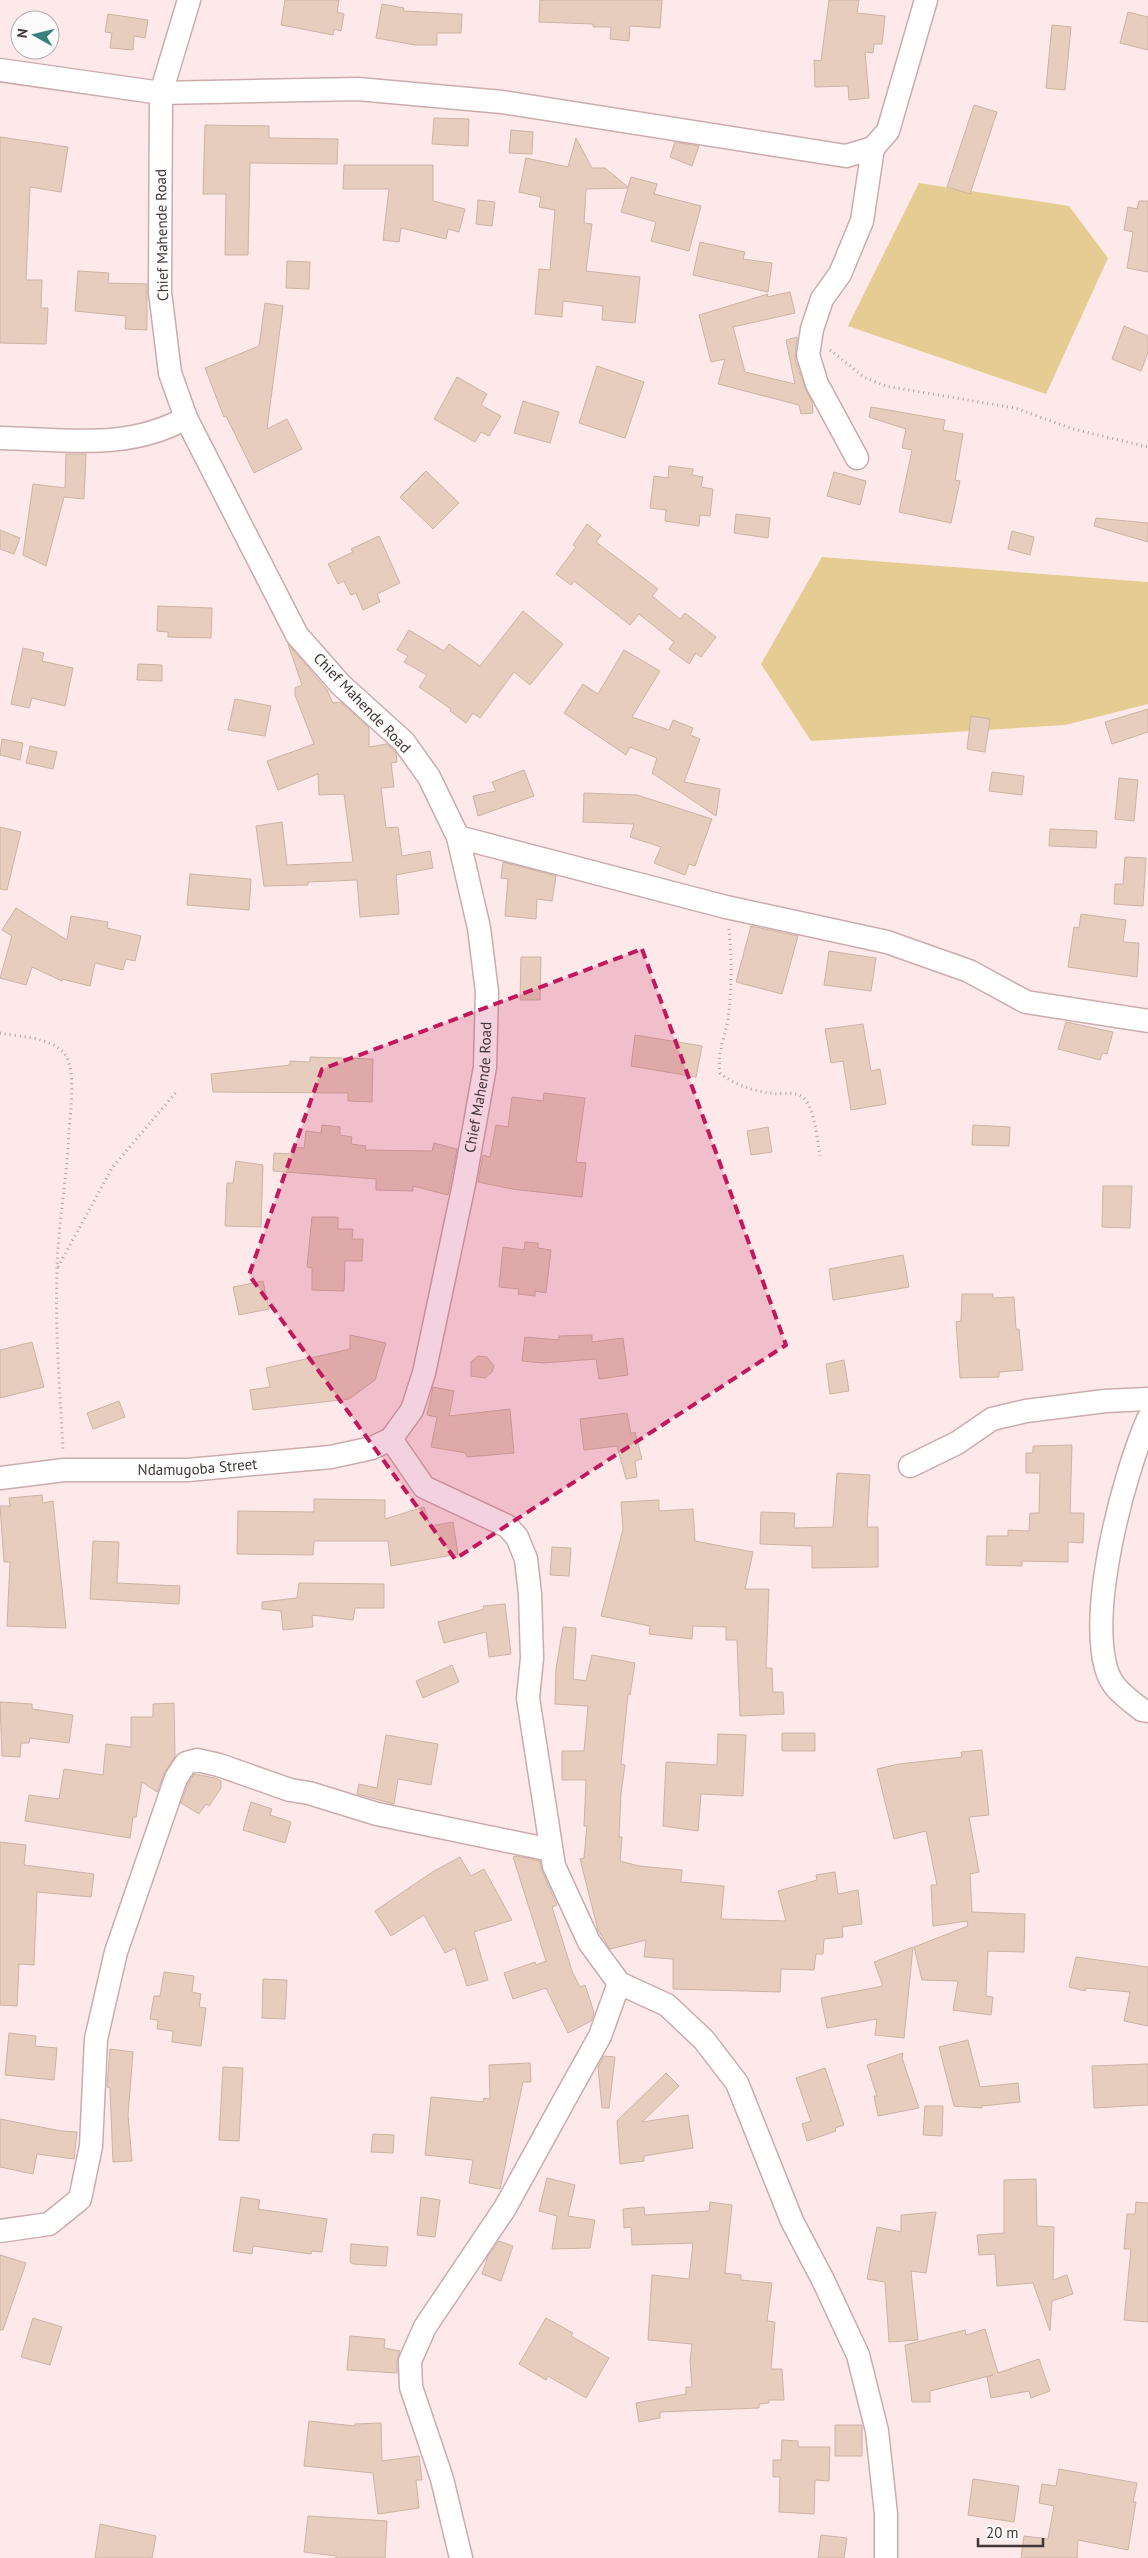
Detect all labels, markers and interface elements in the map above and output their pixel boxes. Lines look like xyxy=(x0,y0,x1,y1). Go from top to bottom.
north arrow xyxy=(10,10,60,60)
text: N xyxy=(13,27,32,39)
street label: Chief Mahende Road xyxy=(151,169,172,301)
street label: Chief Mahende Road xyxy=(310,649,415,757)
street label: Chief Mahende Road xyxy=(460,1022,495,1154)
street label: Ndamugoba Street xyxy=(138,1454,258,1479)
scale bar xyxy=(978,2516,1043,2548)
text: 20 m xyxy=(986,2523,1019,2542)

